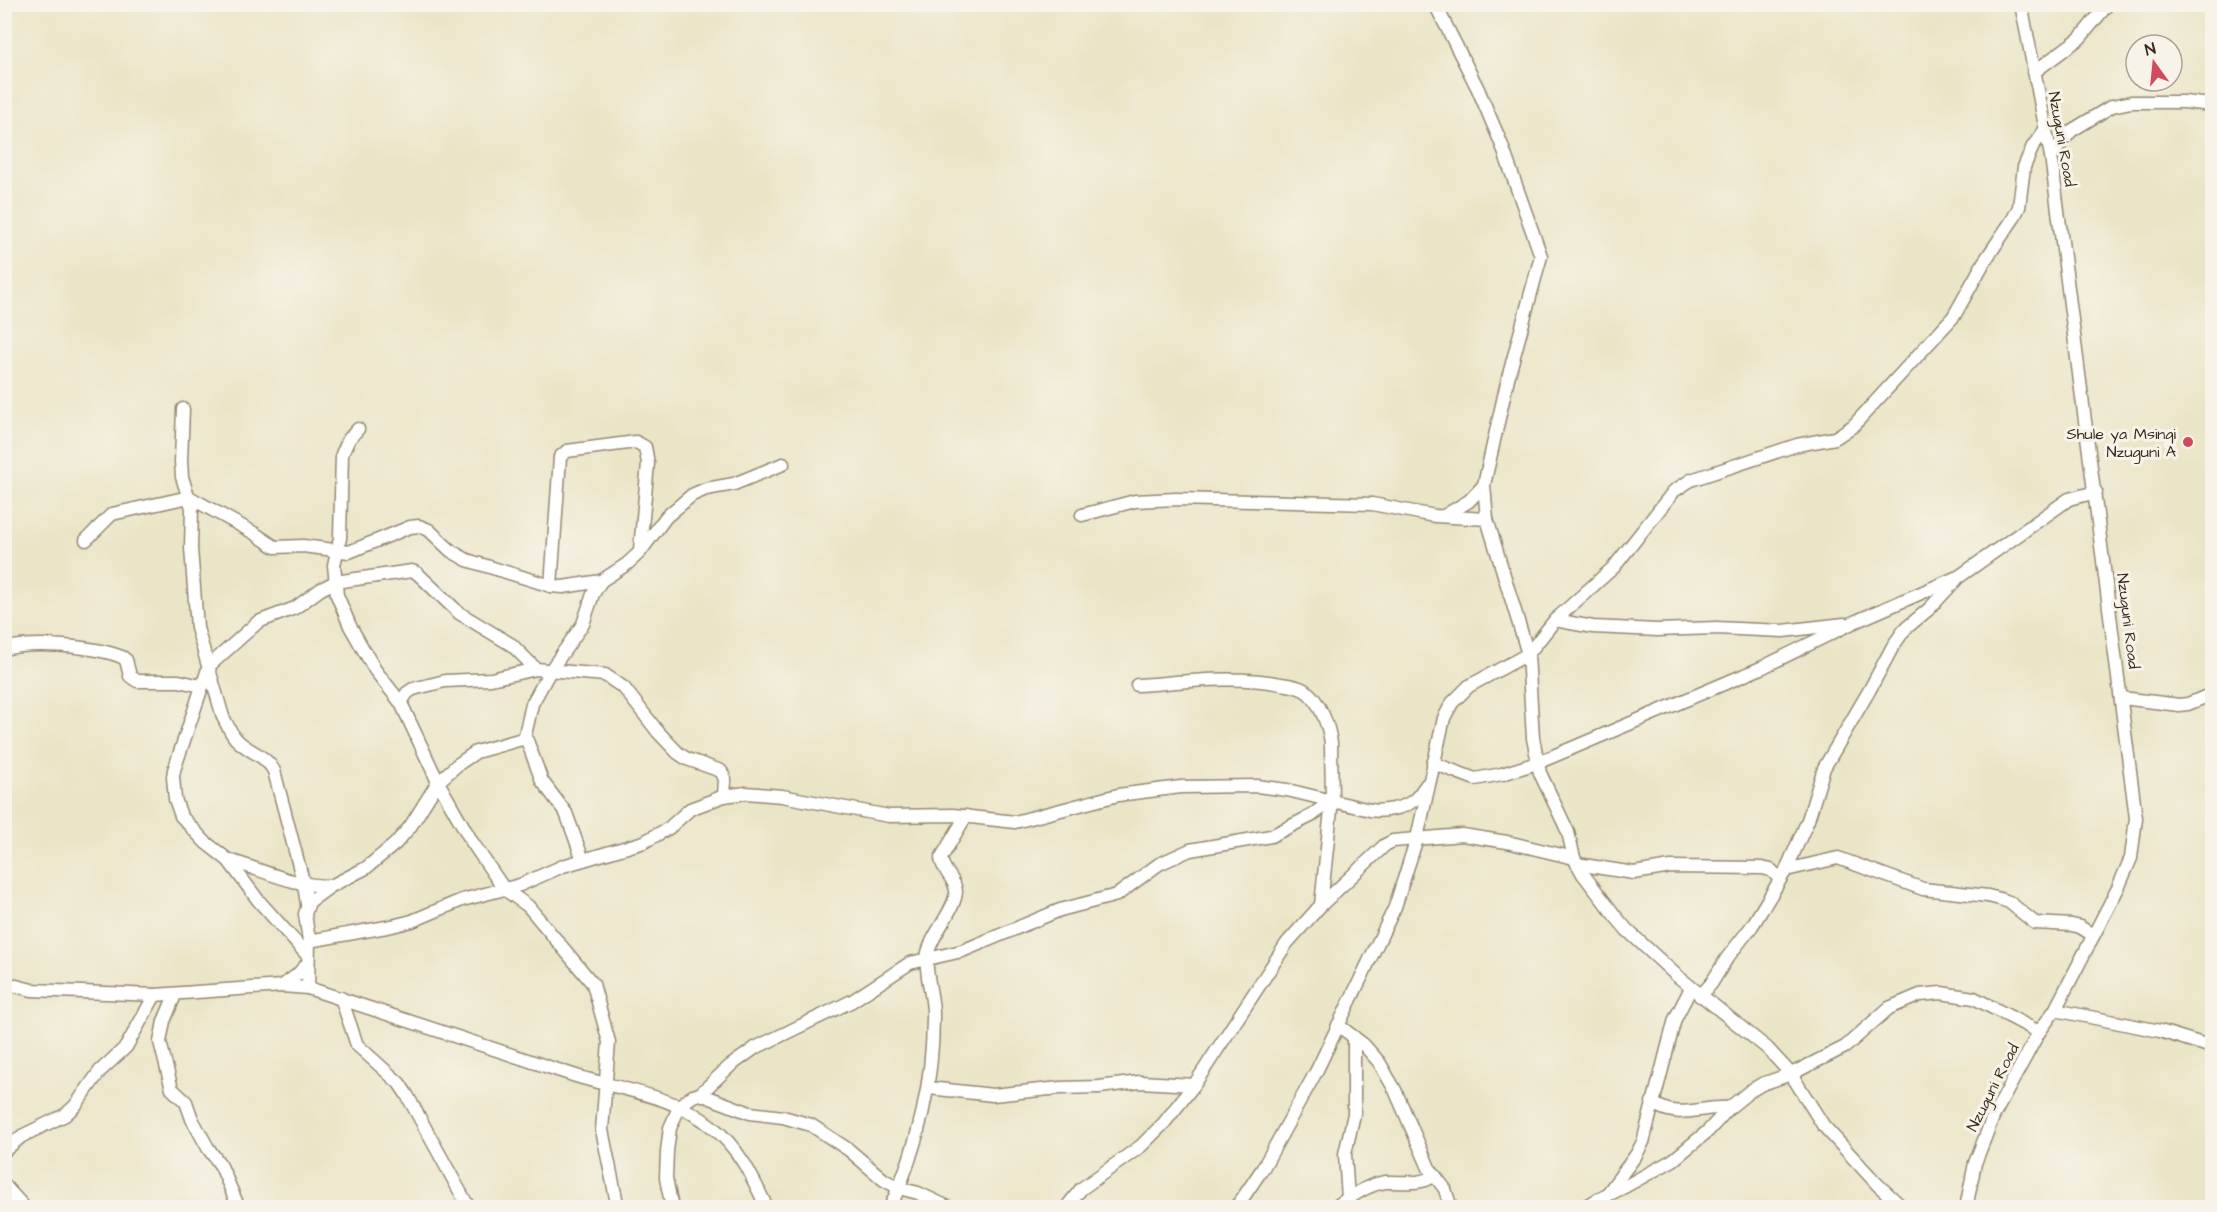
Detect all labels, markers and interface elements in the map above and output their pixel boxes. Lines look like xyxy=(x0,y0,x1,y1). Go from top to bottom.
north arrow xyxy=(2124,33,2184,93)
text: N xyxy=(2143,38,2158,61)
street label: Nzuguni Road xyxy=(2042,90,2081,189)
place label: Shule ya Msingi Nzuguni A xyxy=(2066,423,2177,464)
marker: Shule ya Msingi Nzuguni A xyxy=(2181,435,2195,449)
street label: Nzuguni Road xyxy=(2110,572,2145,670)
street label: Nzuguni Road xyxy=(1961,1040,2025,1136)

